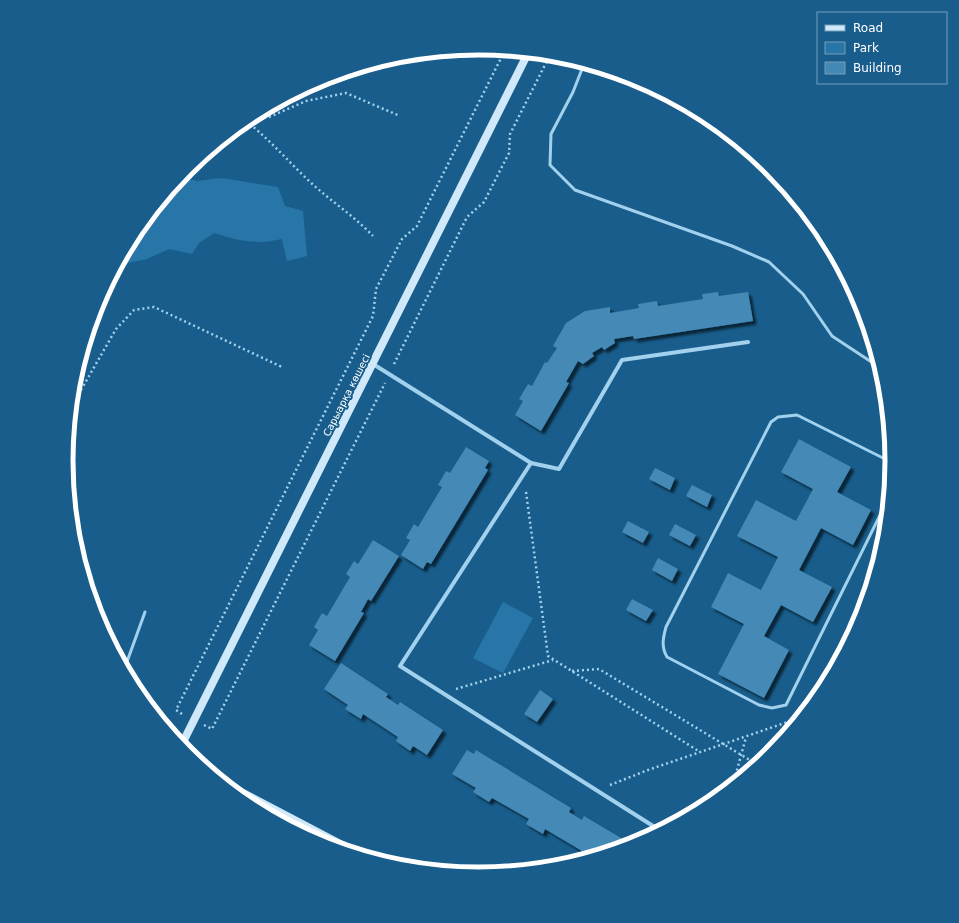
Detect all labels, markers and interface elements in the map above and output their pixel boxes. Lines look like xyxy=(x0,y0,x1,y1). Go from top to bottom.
legend xyxy=(817,12,947,84)
text: Road xyxy=(853,21,883,35)
text: Park xyxy=(853,41,879,55)
text: Building xyxy=(853,61,902,75)
street label: Сарыарқа көшесі xyxy=(321,352,372,438)

